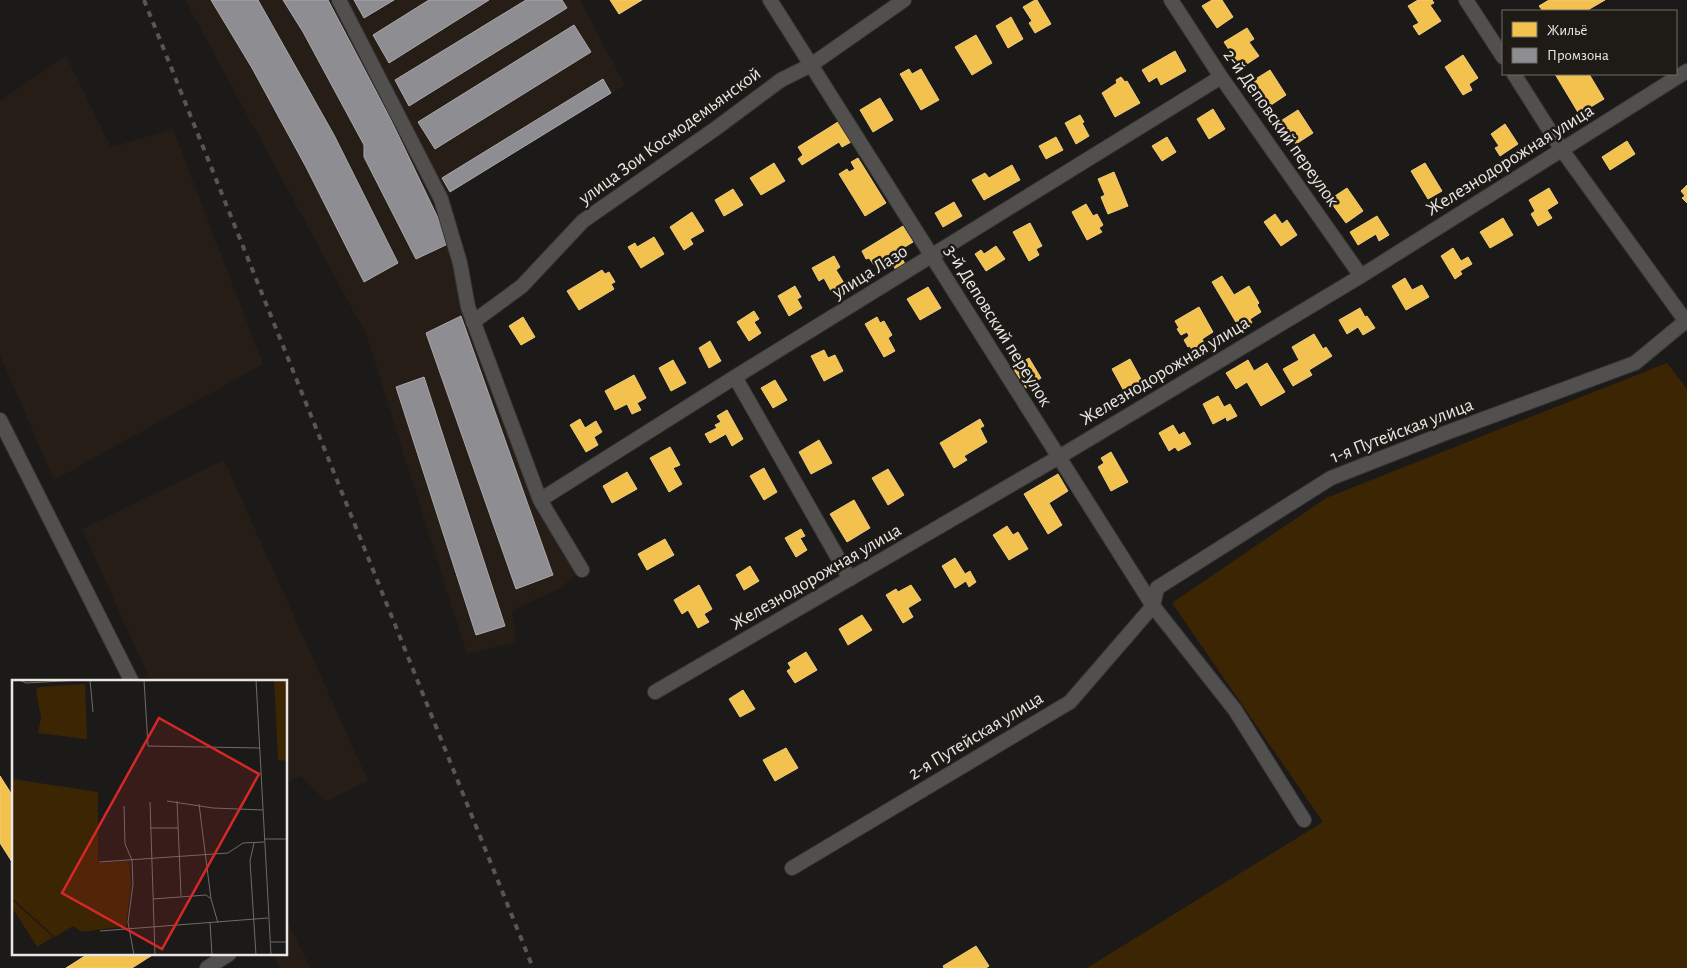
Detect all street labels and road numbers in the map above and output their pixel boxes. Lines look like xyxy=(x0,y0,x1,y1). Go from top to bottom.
street label: 2-й Деповский переулок xyxy=(1220,46,1343,210)
street label: улица Зои Космодемьянской xyxy=(575,64,765,209)
street label: Железнодорожная улица xyxy=(1423,100,1597,219)
street label: улица Лазо xyxy=(828,241,911,303)
street label: 3-й Деповский переулок xyxy=(941,242,1056,410)
street label: Железнодорожная улица xyxy=(1077,313,1253,429)
street label: 1-я Путейская улица xyxy=(1328,395,1476,467)
street label: Железнодорожная улица xyxy=(727,520,905,634)
street label: 2-я Путейская улица xyxy=(905,688,1047,784)

